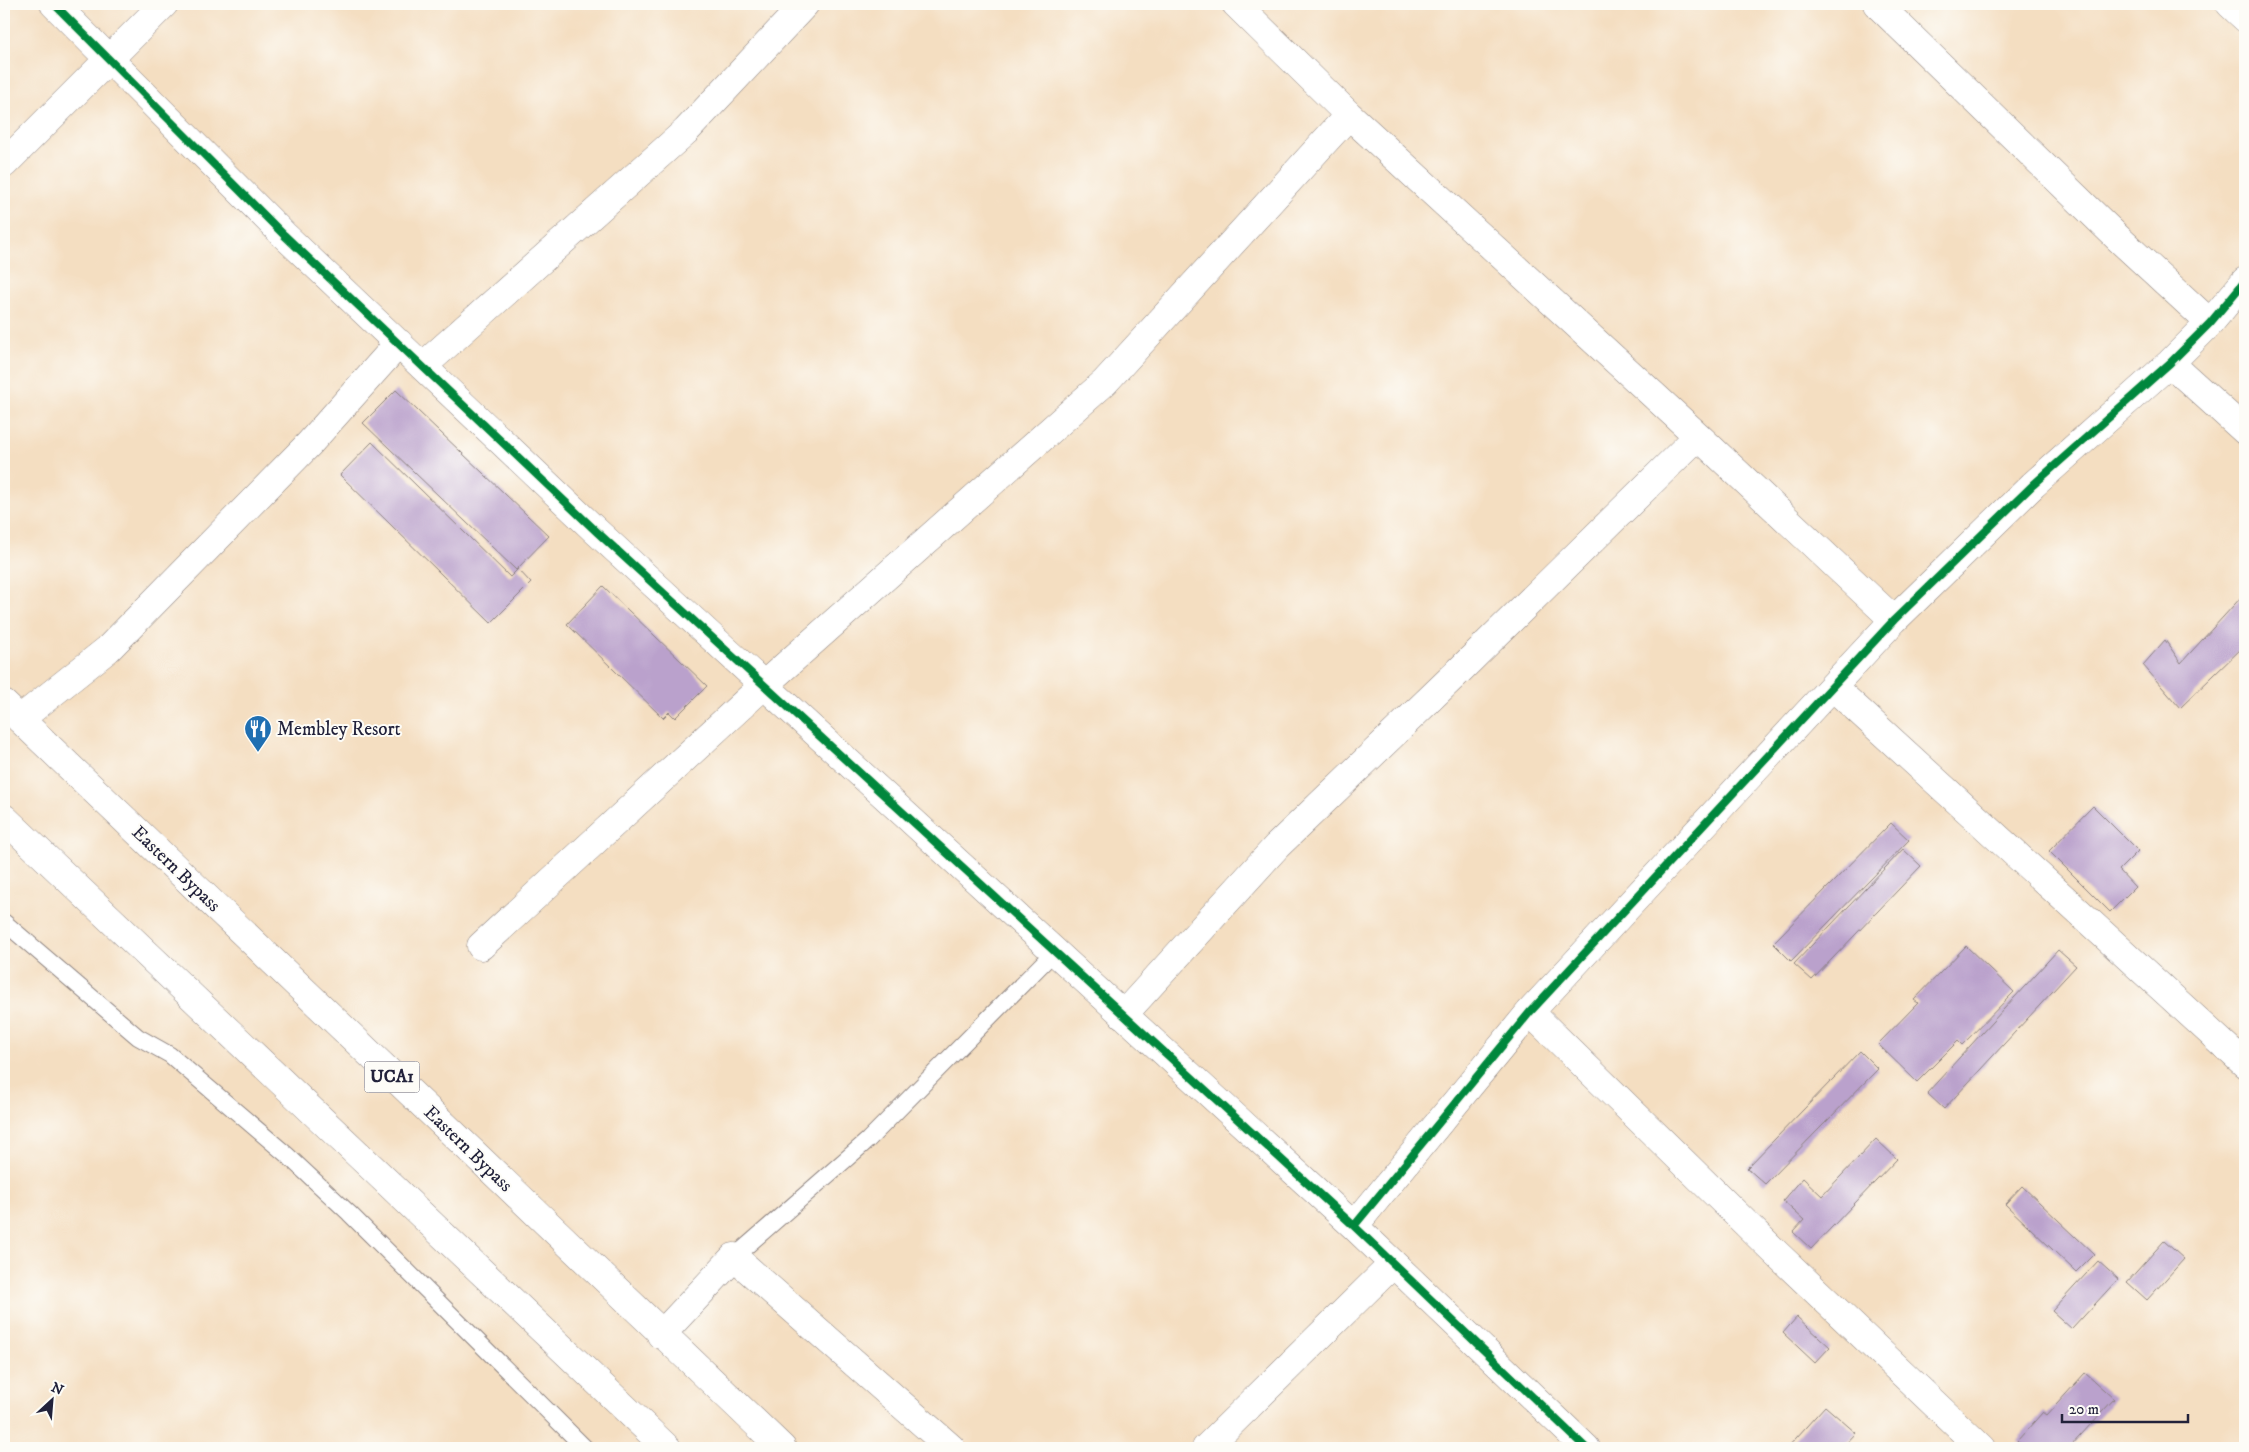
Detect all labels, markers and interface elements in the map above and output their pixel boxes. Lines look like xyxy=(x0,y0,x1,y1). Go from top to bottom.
restaurant icon: Membley Resort xyxy=(243,714,273,753)
place label: Membley Resort xyxy=(277,718,401,741)
street label: Eastern Bypass xyxy=(127,821,225,917)
road number: UCA1 xyxy=(364,1062,420,1092)
street label: Eastern Bypass xyxy=(419,1101,517,1197)
north arrow xyxy=(28,1374,78,1424)
text: N xyxy=(48,1379,67,1400)
scale bar xyxy=(2062,1392,2188,1424)
text: 20 m xyxy=(2069,1400,2099,1419)

